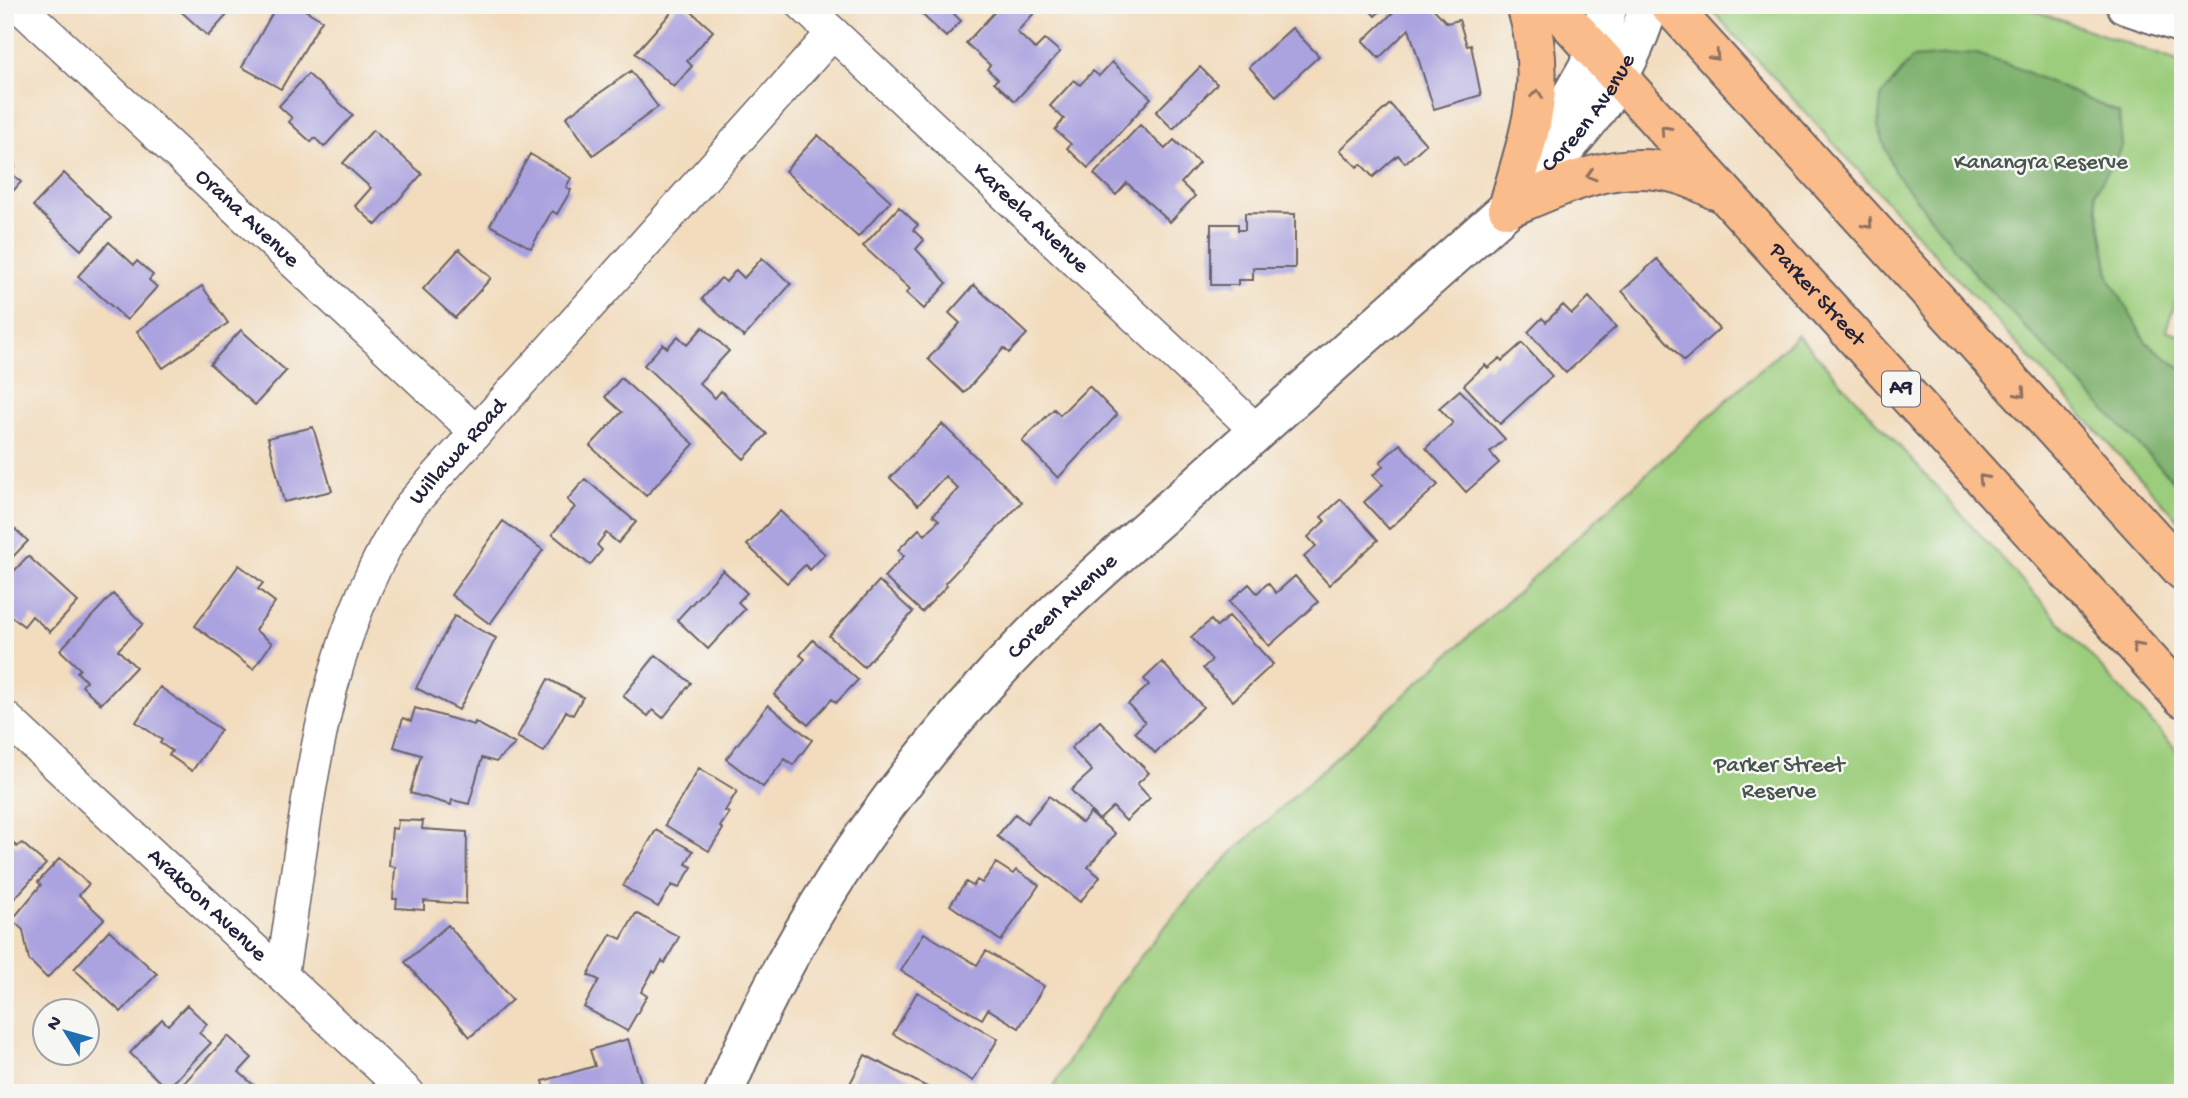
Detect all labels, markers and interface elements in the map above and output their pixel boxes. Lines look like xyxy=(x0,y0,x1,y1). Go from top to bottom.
one-way arrow xyxy=(1707,48,1719,61)
street label: Coreen Avenue xyxy=(1536,49,1642,179)
one-way arrow xyxy=(1529,88,1544,100)
one-way arrow xyxy=(1661,125,1673,138)
park label: Kanangra Reserve xyxy=(1954,150,2129,177)
street label: Kareela Avenue xyxy=(967,157,1095,280)
street label: Orana Avenue xyxy=(189,163,306,274)
one-way arrow xyxy=(1585,167,1597,182)
one-way arrow xyxy=(1860,216,1872,229)
street label: Parker Street xyxy=(1762,237,1872,354)
road number: A9 xyxy=(1882,372,1920,406)
one-way arrow xyxy=(2013,384,2025,397)
street label: Willawa Road xyxy=(404,392,514,511)
one-way arrow xyxy=(1979,474,1992,487)
street label: Coreen Avenue xyxy=(1002,547,1124,665)
one-way arrow xyxy=(2133,642,2145,655)
park label: Parker Street Reserve xyxy=(1713,753,1846,806)
street label: Arakoon Avenue xyxy=(141,843,273,969)
north arrow xyxy=(32,996,102,1066)
text: N xyxy=(42,1012,68,1036)

